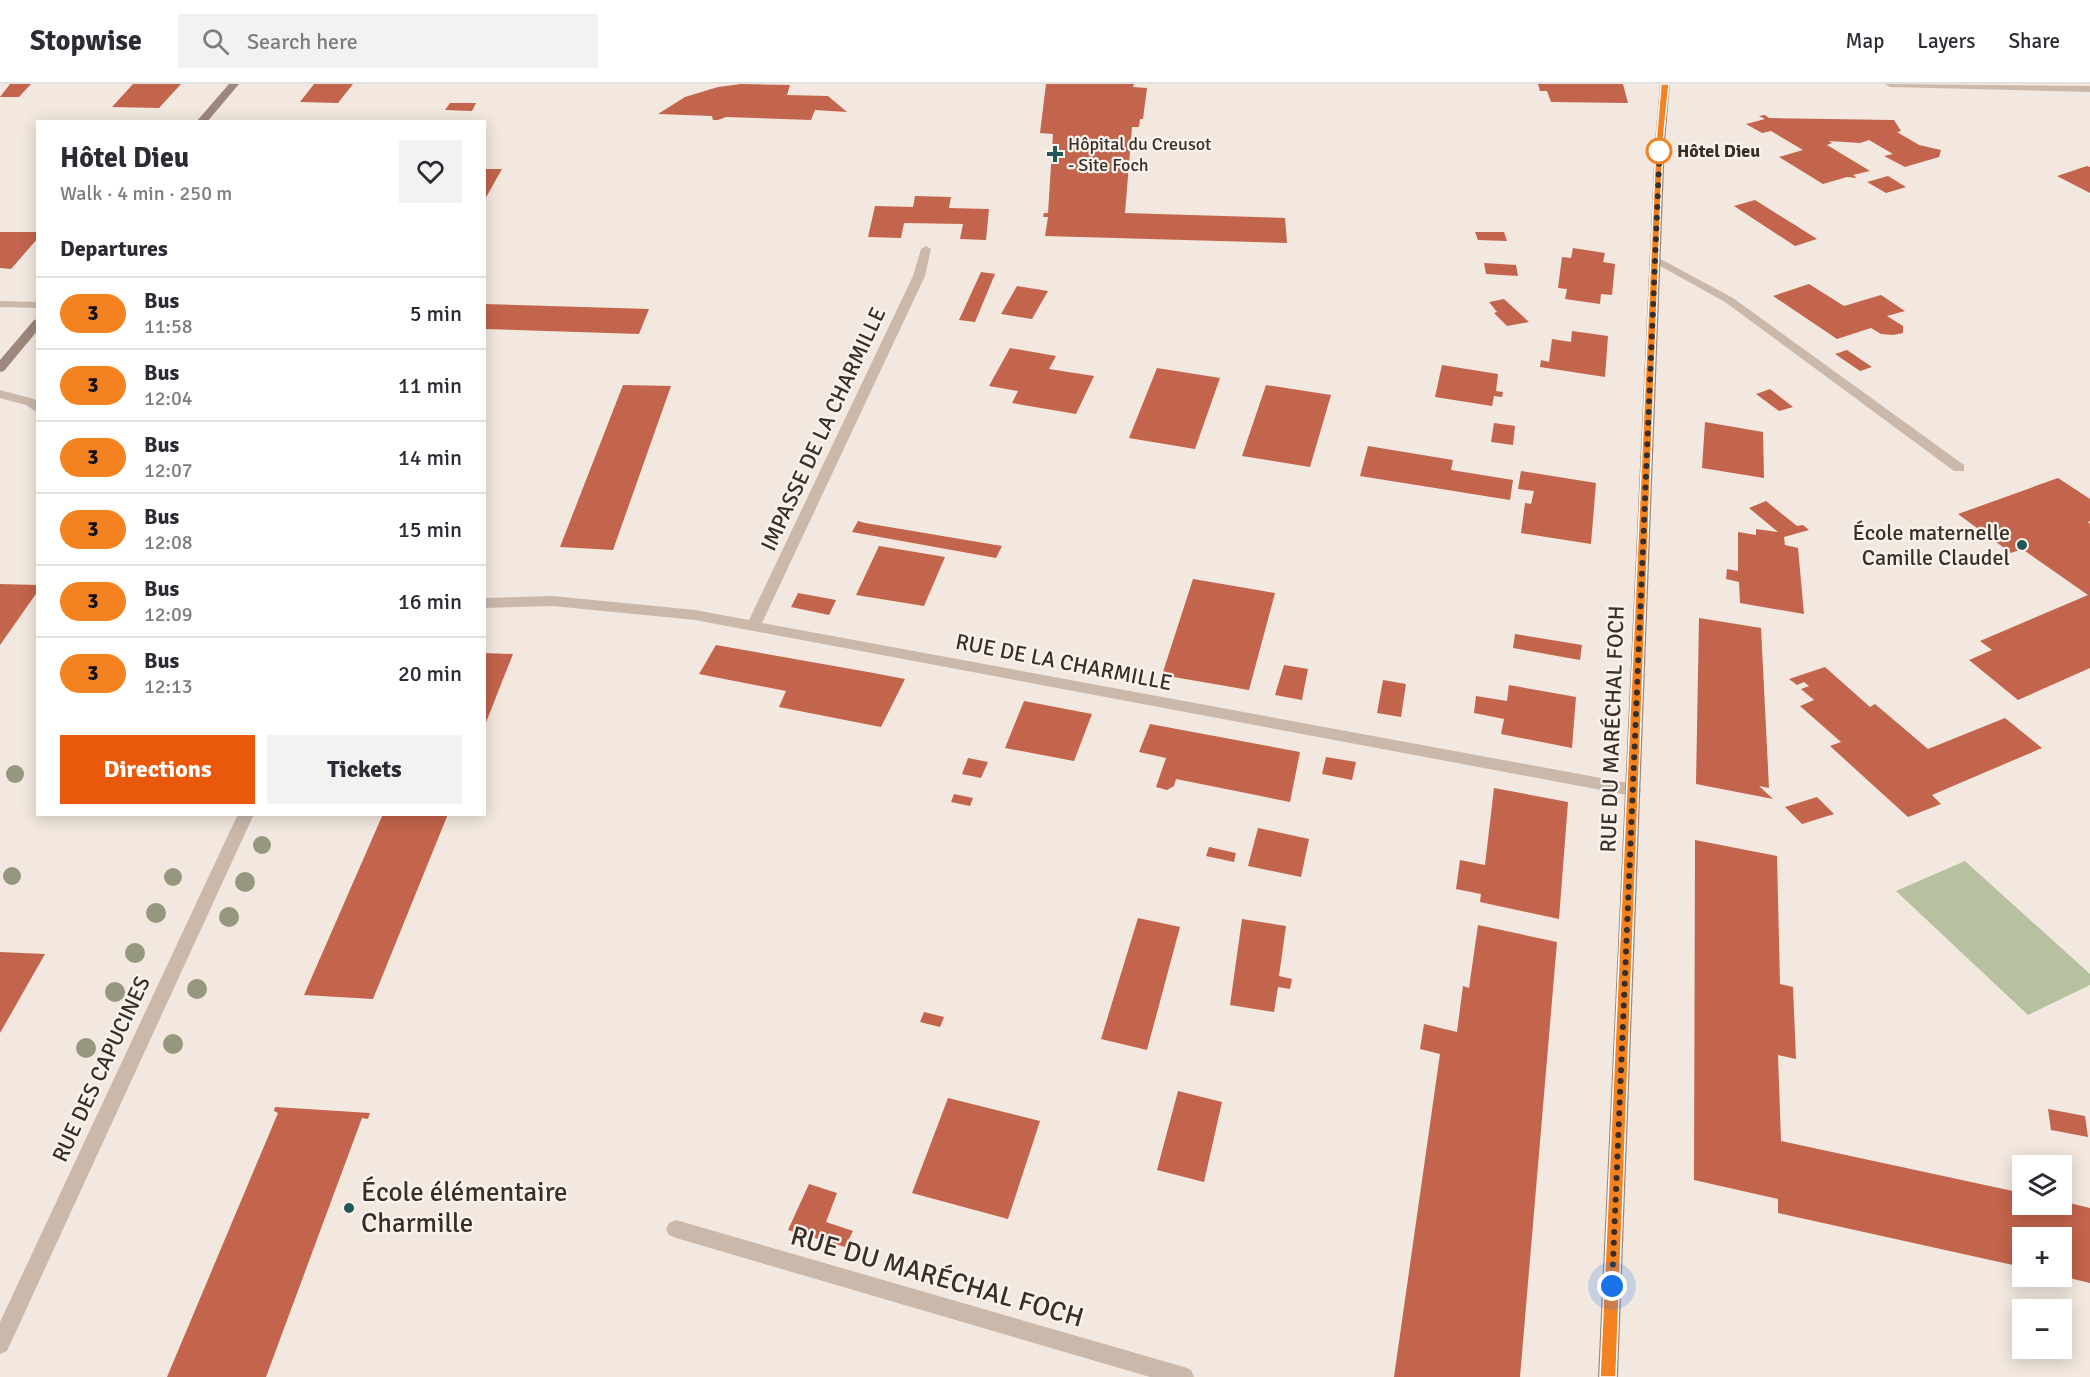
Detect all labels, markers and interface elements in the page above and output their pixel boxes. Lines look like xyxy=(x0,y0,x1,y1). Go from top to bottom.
search box xyxy=(178,14,598,68)
text: Stopwise xyxy=(30,24,142,58)
icon: search xyxy=(199,25,232,58)
text: Search here xyxy=(247,28,358,55)
text: Map xyxy=(1846,28,1884,54)
text: Layers xyxy=(1917,28,1975,54)
text: Share xyxy=(2008,28,2060,54)
place label: Hôpital du Creusot - Site Foch xyxy=(1068,133,1211,176)
marker: Hôtel Dieu xyxy=(1646,138,1672,164)
button: heart xyxy=(399,140,462,203)
place label: Hôtel Dieu xyxy=(1677,140,1760,162)
text: Hôtel Dieu xyxy=(60,141,189,175)
marker: Hôpital du Creusot - Site Foch xyxy=(1046,145,1064,163)
text: Walk · 4 min · 250 m xyxy=(60,181,232,206)
text: Departures xyxy=(60,235,168,262)
text: Bus xyxy=(144,287,179,314)
text: 3 xyxy=(87,300,99,326)
text: 5 min xyxy=(410,300,462,327)
street label: IMPASSE DE LA CHARMILLE xyxy=(755,303,891,555)
text: 11:58 xyxy=(144,314,193,339)
text: Bus xyxy=(144,359,179,386)
text: 3 xyxy=(87,372,99,398)
text: 11 min xyxy=(398,372,462,399)
text: 12:04 xyxy=(144,386,193,411)
text: Bus xyxy=(144,431,179,458)
text: 3 xyxy=(87,444,99,470)
text: 14 min xyxy=(398,444,462,471)
text: 12:07 xyxy=(144,458,193,483)
text: Bus xyxy=(144,503,179,530)
text: 3 xyxy=(87,516,99,542)
text: 15 min xyxy=(398,516,462,543)
place label: École maternelle Camille Claudel xyxy=(1852,519,2010,571)
text: 12:08 xyxy=(144,530,193,555)
marker: École maternelle Camille Claudel xyxy=(2015,538,2029,552)
text: Bus xyxy=(144,575,179,602)
text: 3 xyxy=(87,588,99,614)
text: 16 min xyxy=(398,588,462,615)
text: 12:09 xyxy=(144,602,193,627)
street label: RUE DU MARÉCHAL FOCH xyxy=(1594,605,1630,853)
street label: RUE DE LA CHARMILLE xyxy=(953,628,1175,696)
text: Bus xyxy=(144,647,179,674)
text: 3 xyxy=(87,660,99,686)
text: 20 min xyxy=(398,660,462,687)
text: 12:13 xyxy=(144,674,193,699)
button: Directions xyxy=(60,735,255,804)
button: Tickets xyxy=(267,735,462,804)
street label: RUE DES CAPUCINES xyxy=(46,972,156,1166)
map controls xyxy=(2012,1155,2072,1359)
button: layers xyxy=(2012,1155,2072,1215)
place label: École élémentaire Charmille xyxy=(361,1175,568,1240)
marker: École élémentaire Charmille xyxy=(342,1201,356,1215)
street label: RUE DU MARÉCHAL FOCH xyxy=(787,1218,1088,1335)
button: + xyxy=(2012,1227,2072,1287)
your location xyxy=(1597,1271,1627,1301)
button: − xyxy=(2012,1299,2072,1359)

